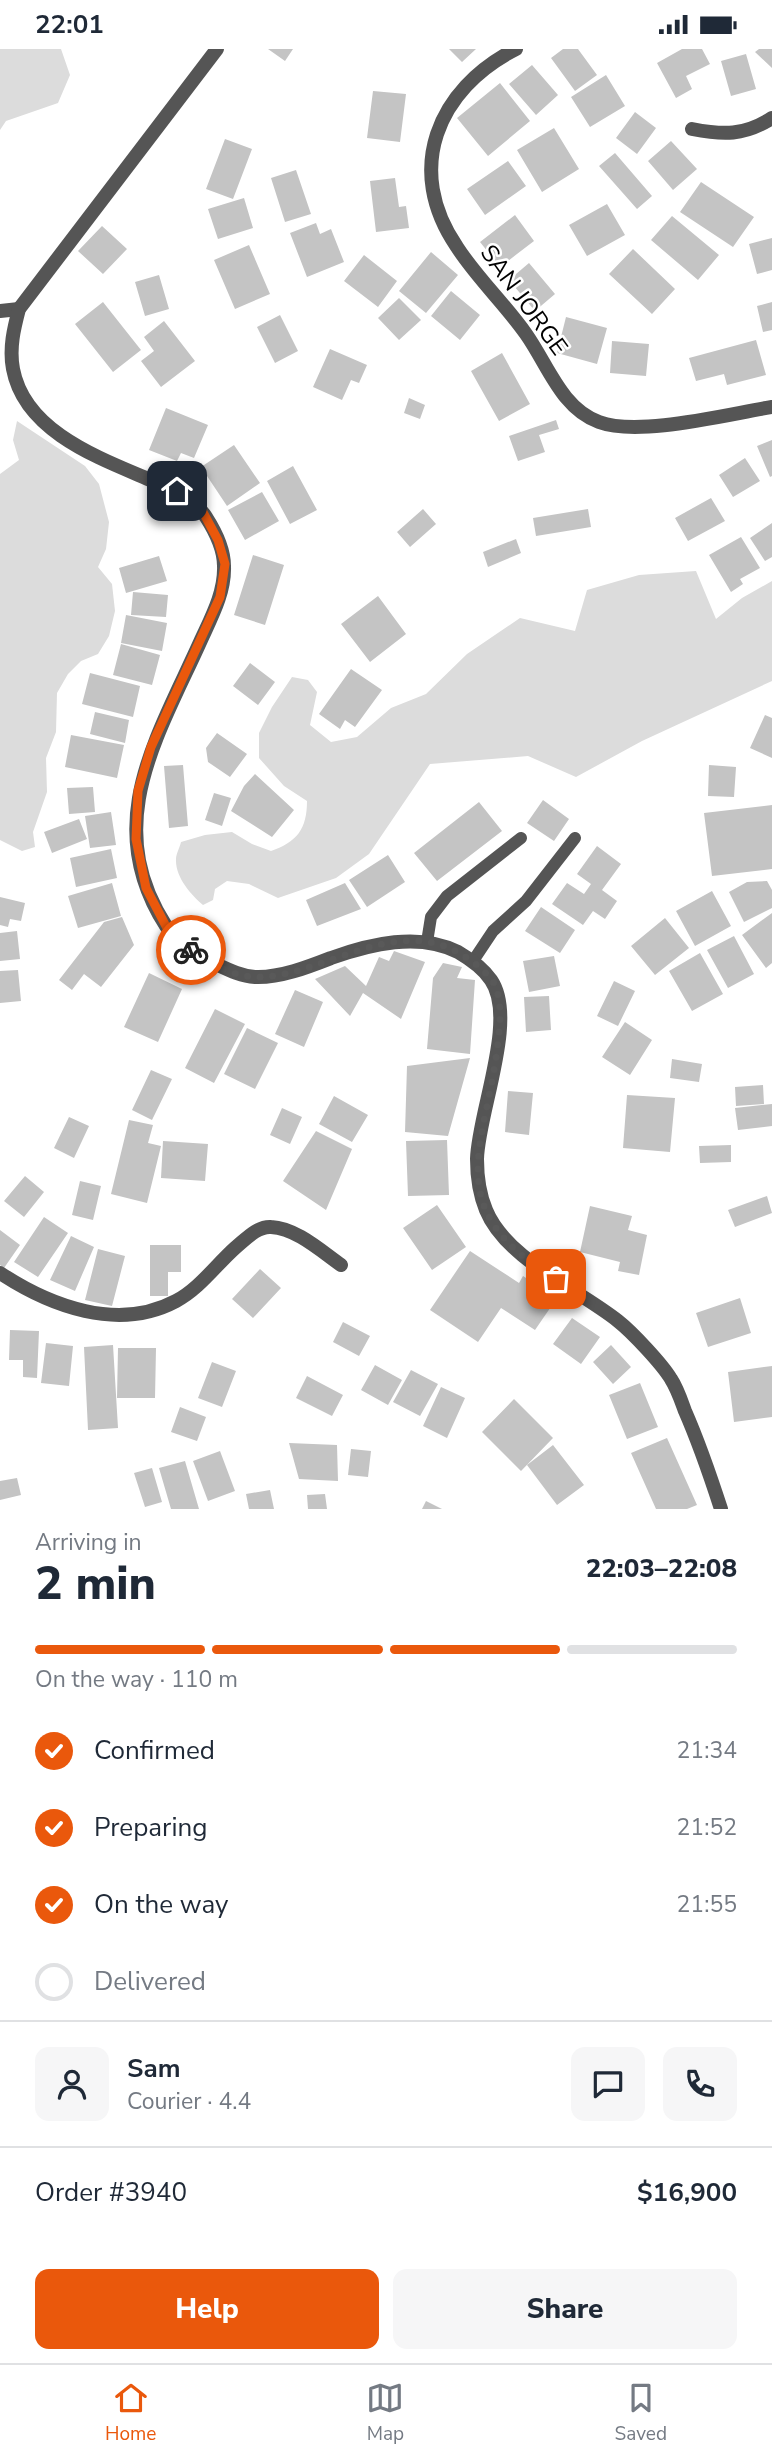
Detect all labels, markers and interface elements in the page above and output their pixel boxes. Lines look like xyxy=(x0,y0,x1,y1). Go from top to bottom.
text: 22:01 xyxy=(35,7,104,42)
street label: SAN JORGE xyxy=(473,238,575,362)
pin xyxy=(147,461,207,521)
icon: home xyxy=(158,472,196,510)
courier xyxy=(156,915,226,985)
icon: bike xyxy=(172,931,210,969)
pin xyxy=(526,1249,586,1309)
icon: bag xyxy=(537,1260,575,1298)
text: Arriving in xyxy=(35,1527,142,1558)
text: 22:03–22:08 xyxy=(586,1551,737,1586)
text: 2 min xyxy=(35,1552,156,1615)
text: On the way · 110 m xyxy=(35,1664,238,1695)
icon: check xyxy=(35,1732,73,1770)
text: Confirmed xyxy=(94,1733,215,1768)
text: 21:34 xyxy=(677,1735,737,1766)
icon: check xyxy=(35,1809,73,1847)
text: Preparing xyxy=(94,1810,207,1845)
text: 21:52 xyxy=(677,1812,737,1843)
icon: check xyxy=(35,1886,73,1924)
text: On the way xyxy=(94,1887,228,1922)
text: 21:55 xyxy=(677,1889,737,1920)
text: Delivered xyxy=(94,1964,206,1999)
button: person xyxy=(35,2047,109,2121)
button: chat xyxy=(571,2047,645,2121)
button: phone xyxy=(663,2047,737,2121)
text: Sam xyxy=(127,2051,180,2086)
text: Courier · 4.4 xyxy=(127,2086,251,2117)
text: Order #3940 xyxy=(35,2175,187,2210)
text: $16,900 xyxy=(637,2175,737,2210)
button: Help xyxy=(35,2269,379,2349)
button: Share xyxy=(393,2269,737,2349)
tab: Home xyxy=(105,2379,156,2447)
tab: Map xyxy=(366,2379,404,2447)
tab: Saved xyxy=(614,2379,667,2447)

